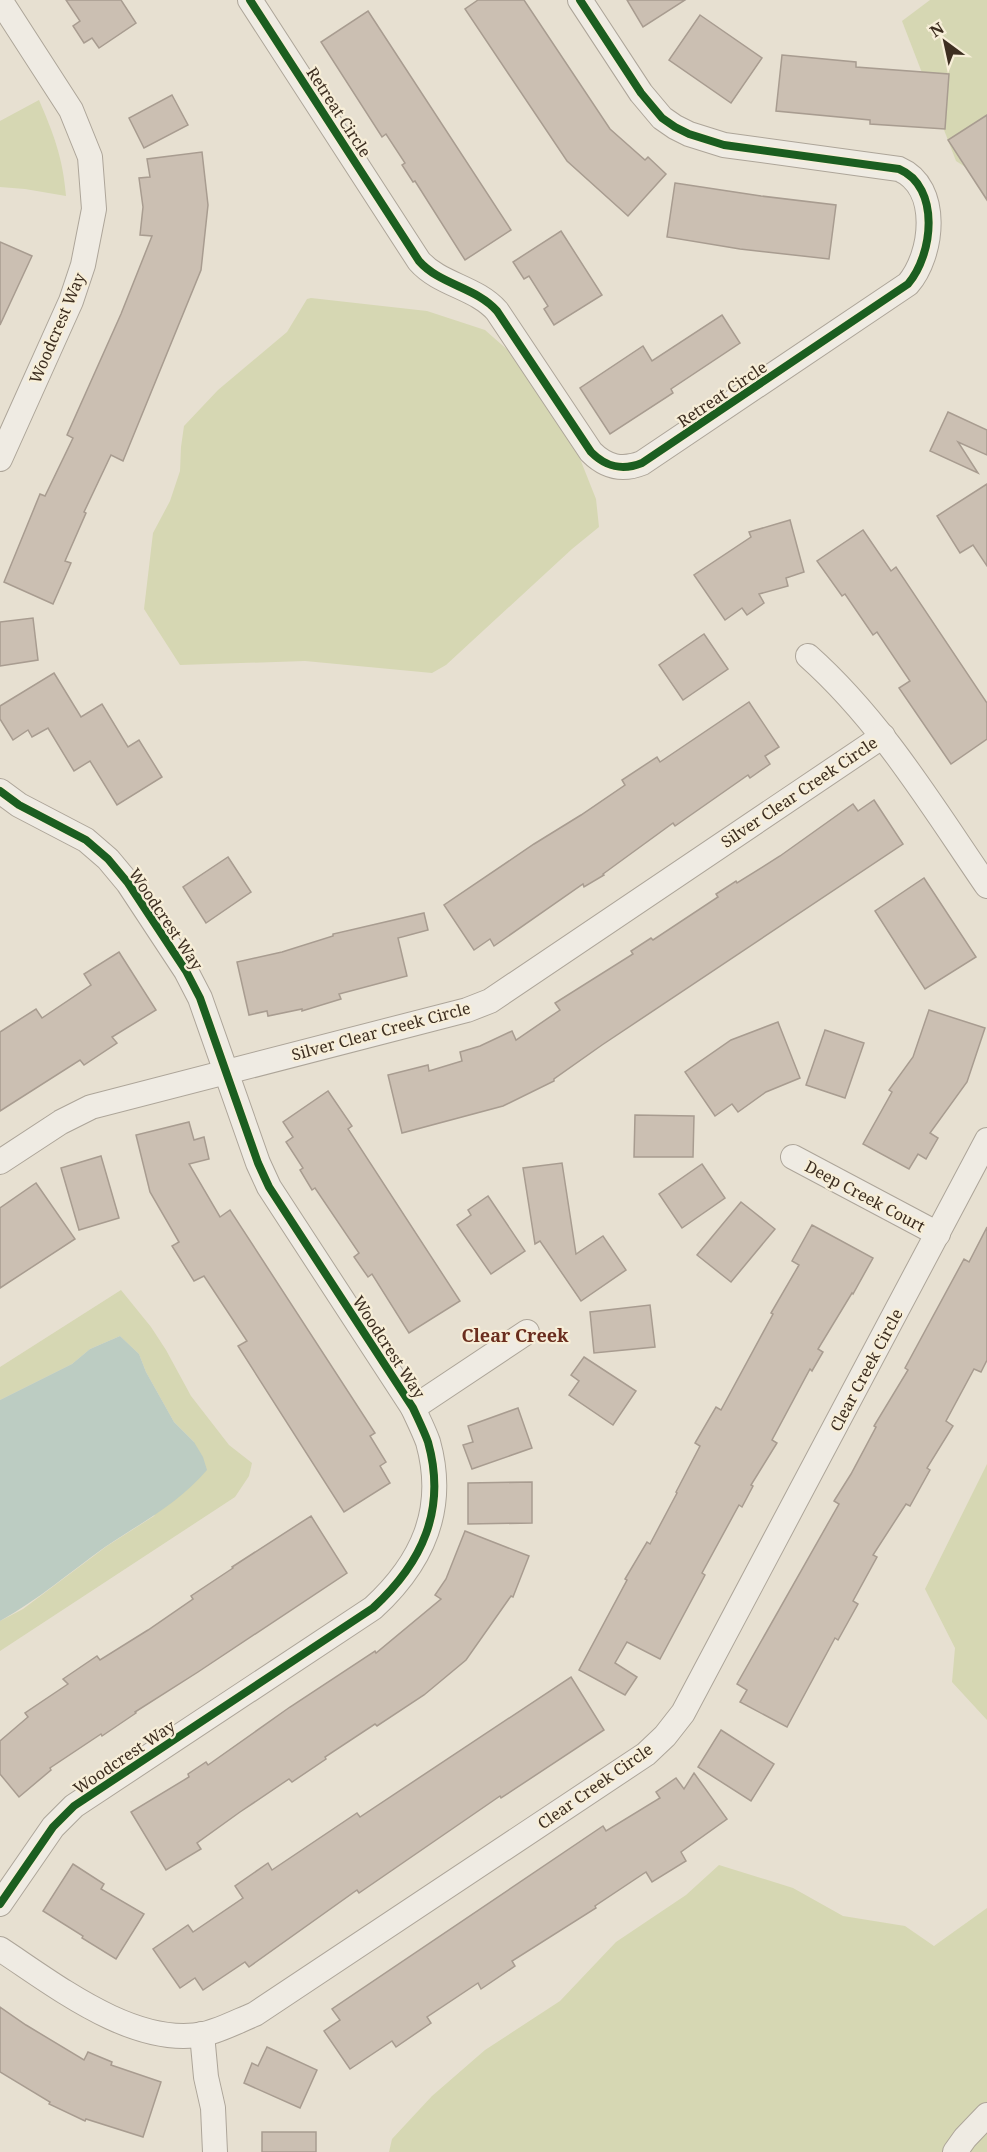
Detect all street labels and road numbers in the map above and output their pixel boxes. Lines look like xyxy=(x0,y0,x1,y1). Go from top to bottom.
street label: Retreat Circle xyxy=(302,63,376,161)
street label: Woodcrest Way xyxy=(24,268,91,387)
street label: Retreat Circle xyxy=(673,356,771,432)
street label: Silver Clear Creek Circle xyxy=(716,731,882,853)
street label: Woodcrest Way xyxy=(124,864,209,975)
street label: Silver Clear Creek Circle xyxy=(289,997,473,1065)
street label: Deep Creek Court xyxy=(801,1155,929,1237)
street label: Woodcrest Way xyxy=(348,1291,431,1403)
street label: Clear Creek Circle xyxy=(824,1305,908,1435)
street label: Woodcrest Way xyxy=(69,1714,180,1799)
street label: Clear Creek Circle xyxy=(533,1738,657,1834)

